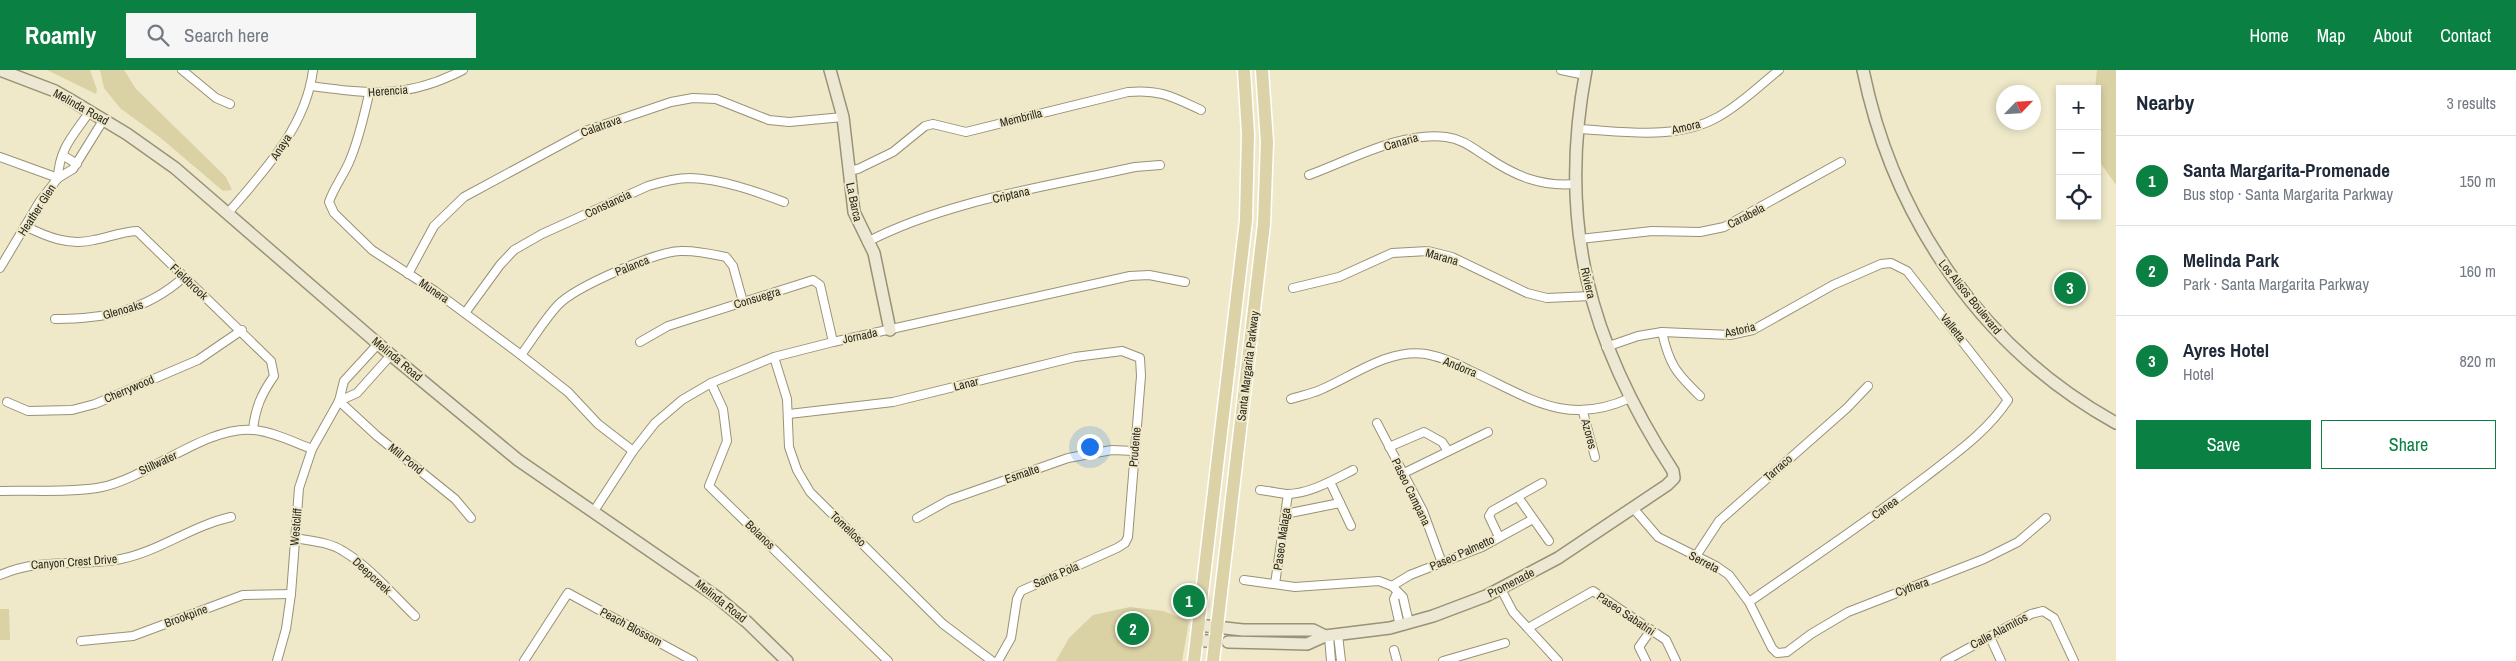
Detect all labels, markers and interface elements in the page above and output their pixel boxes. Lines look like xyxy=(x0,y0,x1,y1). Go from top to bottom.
search box xyxy=(126,13,476,58)
text: Roamly xyxy=(25,19,96,51)
icon: search xyxy=(144,21,172,49)
text: Search here xyxy=(184,22,269,48)
text: Home xyxy=(2249,23,2289,48)
text: Map xyxy=(2317,23,2346,48)
text: About xyxy=(2374,23,2412,48)
text: Contact xyxy=(2440,23,2491,48)
street label: Herencia xyxy=(368,82,409,100)
street label: Melinda Road xyxy=(50,85,112,129)
north arrow xyxy=(1996,85,2041,130)
map controls xyxy=(2056,85,2101,220)
button: + xyxy=(2056,85,2101,130)
text: Nearby xyxy=(2136,88,2194,117)
text: 3 results xyxy=(2446,92,2496,114)
street label: Membrilla xyxy=(998,105,1044,131)
street label: Calatrava xyxy=(578,111,624,141)
street label: Amora xyxy=(1669,116,1702,138)
street label: Canaria xyxy=(1382,129,1421,155)
button: − xyxy=(2056,130,2101,175)
street label: Anaya xyxy=(266,131,296,164)
text: Santa Margarita-Promenade xyxy=(2183,157,2390,183)
text: 1 xyxy=(2148,170,2156,192)
text: 150 m xyxy=(2460,170,2496,192)
button: locate xyxy=(2056,175,2101,220)
street label: Heather Glen xyxy=(14,181,60,239)
street label: La Barca xyxy=(842,181,866,223)
street label: Criptana xyxy=(991,183,1032,207)
text: Bus stop · Santa Margarita Parkway xyxy=(2183,183,2393,205)
street label: Constancia xyxy=(582,186,634,222)
street label: Carabela xyxy=(1725,200,1768,232)
street label: Marana xyxy=(1424,245,1461,269)
text: Melinda Park xyxy=(2183,247,2279,273)
street label: Palanca xyxy=(613,252,652,280)
street label: Los Alisos Boulevard xyxy=(1935,256,2005,338)
street label: Fieldbrook xyxy=(167,260,212,304)
text: 2 xyxy=(2148,260,2156,282)
text: 160 m xyxy=(2460,260,2496,282)
street label: Riviera xyxy=(1577,266,1599,301)
pin: 3 xyxy=(2054,269,2086,307)
text: Park · Santa Margarita Parkway xyxy=(2183,273,2369,295)
street label: Munera xyxy=(416,275,453,307)
street label: Consuegra xyxy=(732,283,783,313)
street label: Glenoaks xyxy=(101,297,145,323)
street label: Santa Margarita Parkway xyxy=(1233,310,1263,422)
street label: Valletta xyxy=(1937,310,1970,346)
street label: Astoria xyxy=(1722,319,1757,342)
street label: Jornada xyxy=(841,324,880,348)
street label: Melinda Road xyxy=(368,333,426,385)
text: Ayres Hotel xyxy=(2183,337,2269,363)
text: 3 xyxy=(2148,350,2156,372)
text: 820 m xyxy=(2460,350,2496,372)
street label: Andorra xyxy=(1440,353,1480,381)
text: Hotel xyxy=(2183,363,2214,385)
street label: Cherrywood xyxy=(101,371,157,407)
street label: Lanar xyxy=(952,373,981,395)
street label: Azores xyxy=(1577,416,1601,451)
button: Save xyxy=(2136,420,2311,469)
button: Share xyxy=(2321,420,2496,469)
street label: Prudente xyxy=(1125,426,1145,468)
your location xyxy=(1077,434,1103,460)
street label: Mill Pond xyxy=(385,440,427,478)
street label: Stillwater xyxy=(136,447,180,479)
street label: Tarraco xyxy=(1760,451,1796,485)
street label: Paseo Campana xyxy=(1388,456,1434,529)
street label: Esmalte xyxy=(1003,461,1041,487)
street label: Canea xyxy=(1869,493,1902,523)
street label: Paseo Malaga xyxy=(1270,506,1294,571)
street label: Westcliff xyxy=(286,507,306,546)
street label: Tomelloso xyxy=(827,508,869,550)
street label: Bolanos xyxy=(742,517,778,553)
street label: Paseo Palmetto xyxy=(1427,532,1497,574)
street label: Serreta xyxy=(1686,548,1722,577)
street label: Canyon Crest Drive xyxy=(30,551,118,573)
street label: Deepcreek xyxy=(349,554,395,598)
street label: Santa Pola xyxy=(1031,558,1082,592)
street label: Promenade xyxy=(1485,564,1537,602)
street label: Cythera xyxy=(1893,574,1931,600)
street label: Melinda Road xyxy=(692,576,750,626)
pin: 1 xyxy=(1173,582,1205,620)
street label: Paseo Sabatini xyxy=(1594,589,1658,639)
street label: Brookpine xyxy=(162,601,210,631)
street label: Peach Blossom xyxy=(597,604,665,650)
street label: Calle Alamitos xyxy=(1967,609,2031,653)
pin: 2 xyxy=(1117,610,1149,648)

